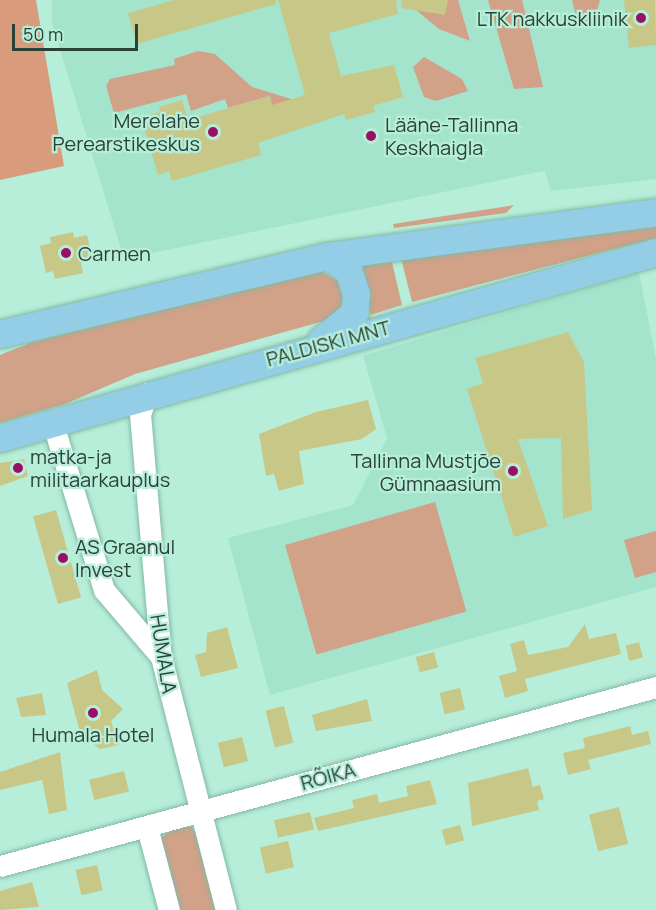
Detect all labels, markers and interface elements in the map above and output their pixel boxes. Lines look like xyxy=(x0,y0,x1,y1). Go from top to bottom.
place label: LTK nakkuskliinik xyxy=(476,6,628,30)
marker: LTK nakkuskliinik xyxy=(632,9,650,27)
scale bar xyxy=(15,12,141,50)
text: 50 m xyxy=(23,22,63,46)
place label: Merelahe Perearstikeskus xyxy=(52,108,200,155)
place label: Lääne-Tallinna Keskhaigla xyxy=(385,112,518,159)
marker: Merelahe Perearstikeskus xyxy=(204,123,222,141)
marker: Lääne-Tallinna Keskhaigla xyxy=(362,127,380,145)
place label: Carmen xyxy=(78,241,151,265)
marker: Carmen xyxy=(59,246,73,260)
street label: PALDISKI MNT xyxy=(263,315,393,371)
place label: matka-ja militaarkauplus xyxy=(30,444,170,491)
place label: Tallinna Mustjõe Gümnaasium xyxy=(351,448,501,495)
marker: matka-ja militaarkauplus xyxy=(11,461,25,475)
marker: Tallinna Mustjõe Gümnaasium xyxy=(506,464,520,478)
place label: AS Graanul Invest xyxy=(75,534,175,581)
marker: AS Graanul Invest xyxy=(56,551,70,565)
street label: HUMALA xyxy=(146,613,182,695)
marker: Humala Hotel xyxy=(86,706,100,720)
place label: Humala Hotel xyxy=(32,722,154,746)
street label: RÕIKA xyxy=(298,757,358,795)

